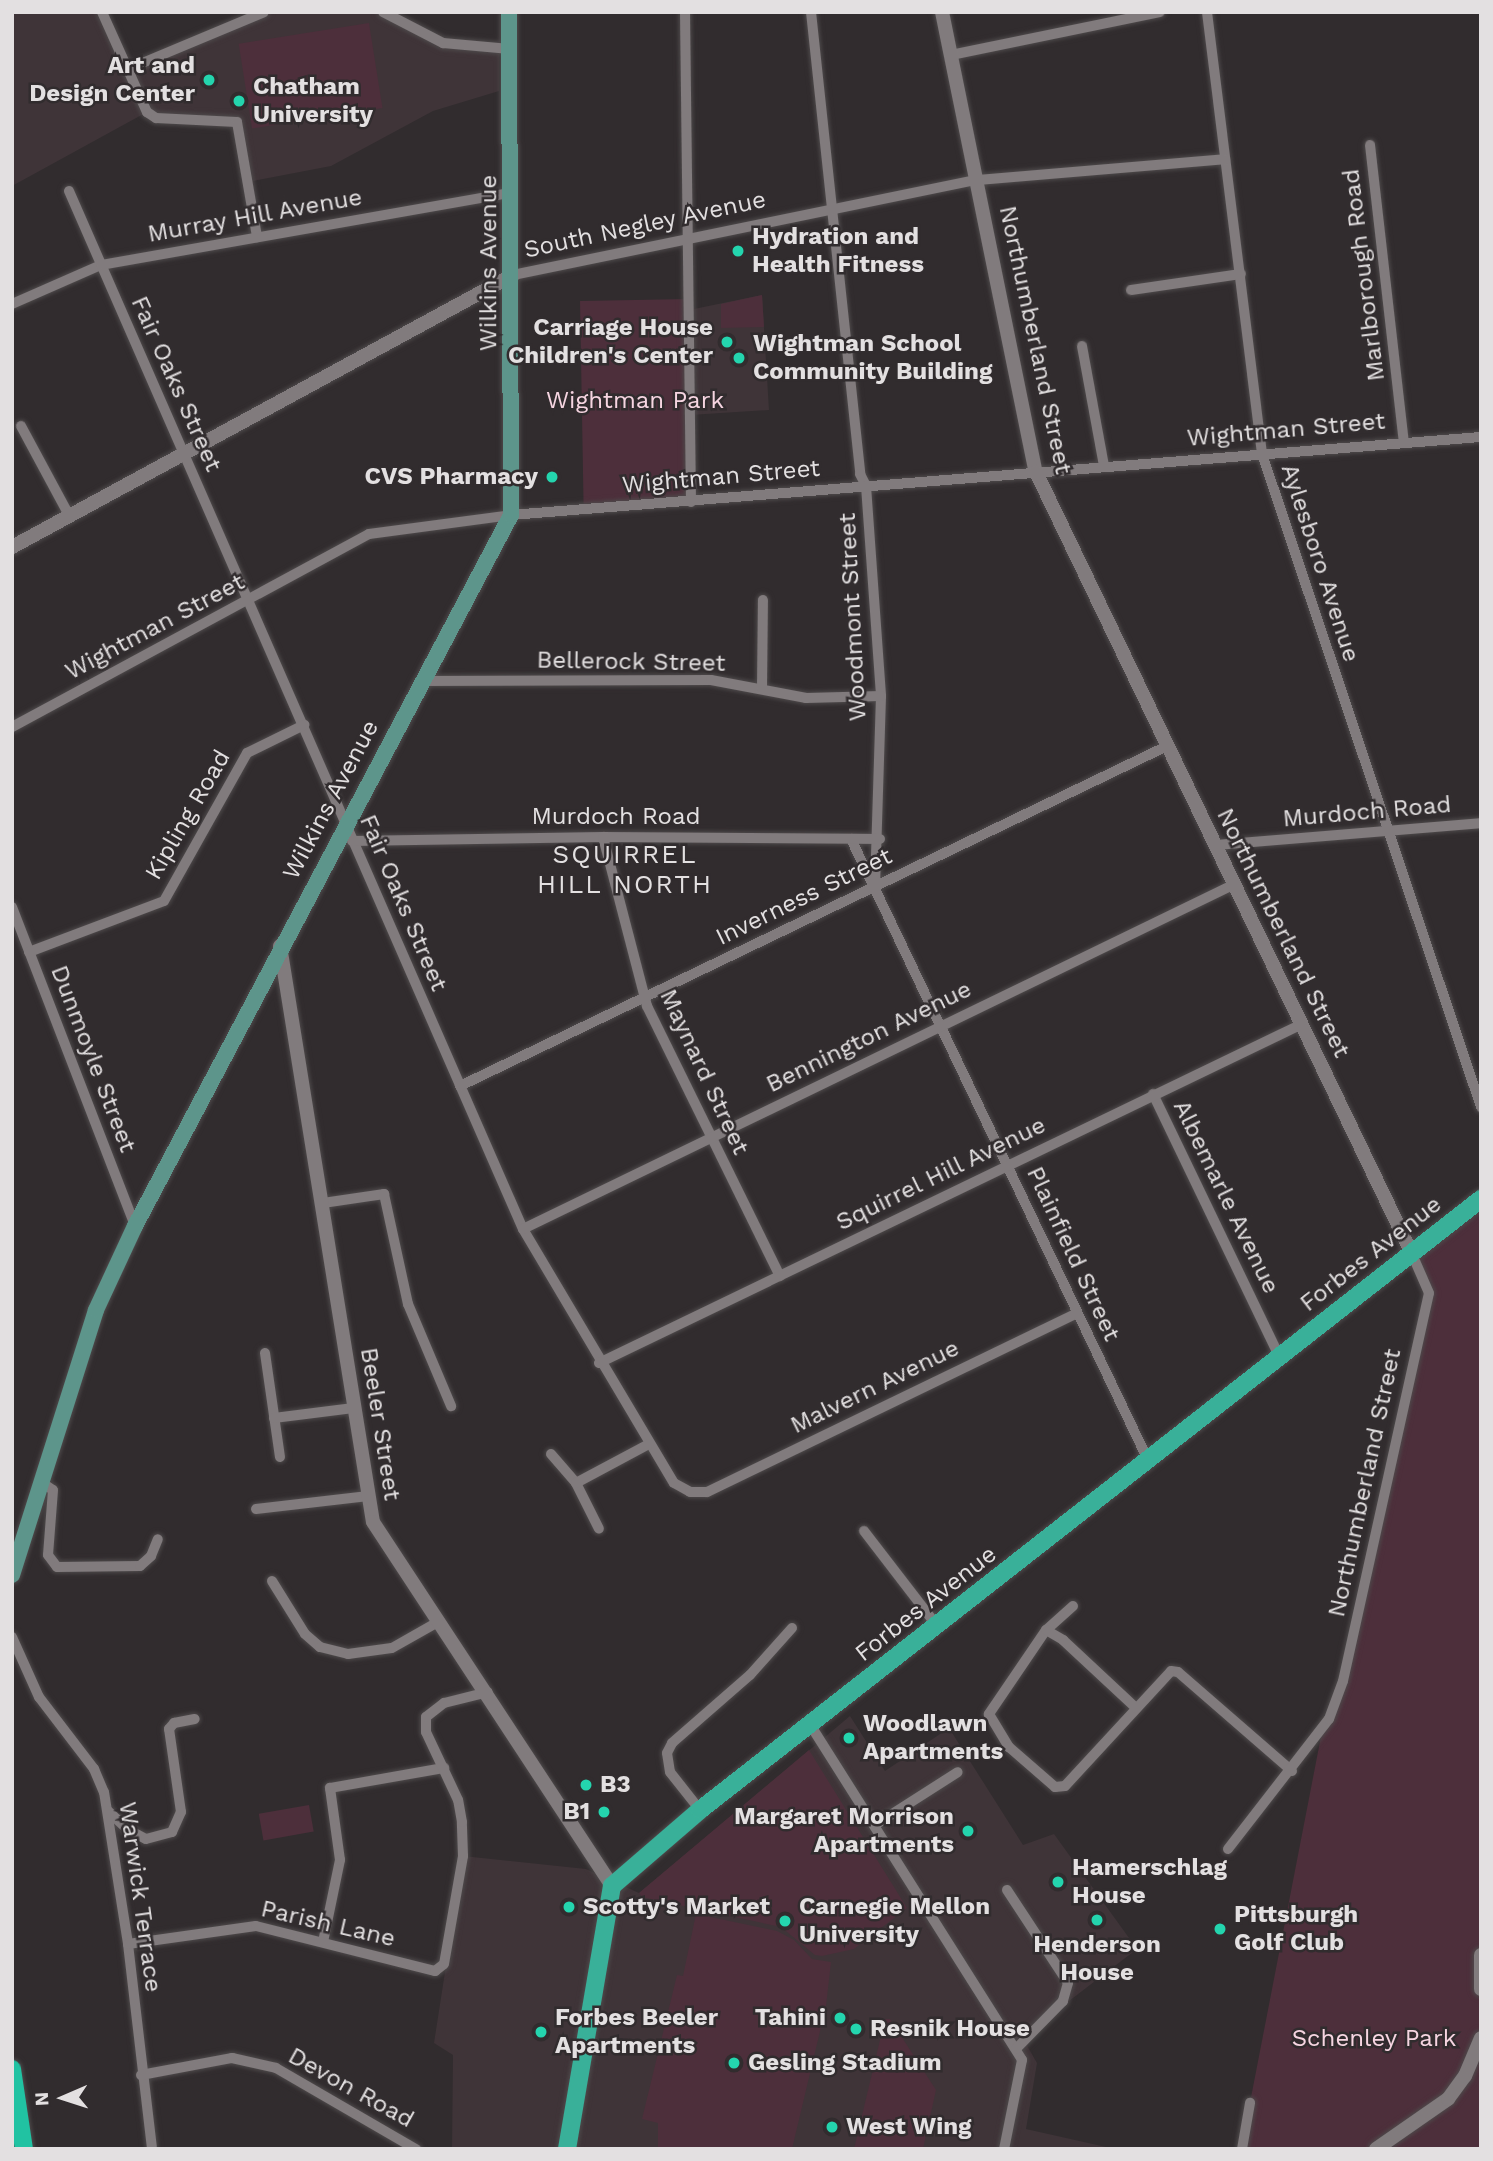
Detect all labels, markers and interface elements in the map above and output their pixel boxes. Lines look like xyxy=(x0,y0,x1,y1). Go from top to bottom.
place label: Art and Design Center xyxy=(29,52,195,108)
marker: Art and Design Center xyxy=(201,72,217,88)
place label: Chatham University xyxy=(253,73,373,129)
marker: Chatham University xyxy=(231,93,247,109)
street label: Marlborough Road xyxy=(1337,167,1391,383)
street label: Wilkins Avenue xyxy=(475,174,503,352)
street label: Murray Hill Avenue xyxy=(144,183,366,249)
street label: South Negley Avenue xyxy=(521,185,769,265)
street label: Northumberland Street xyxy=(992,203,1078,477)
place label: Hydration and Health Fitness xyxy=(752,223,924,279)
marker: Hydration and Health Fitness xyxy=(730,243,746,259)
street label: Fair Oaks Street xyxy=(124,292,228,476)
place label: Carriage House Children's Center xyxy=(508,314,713,370)
place label: Wightman School Community Building xyxy=(753,330,993,386)
marker: Carriage House Children's Center xyxy=(719,334,735,350)
marker: Wightman School Community Building xyxy=(731,350,747,366)
park label: Wightman Park xyxy=(546,387,724,415)
street label: Wightman Street xyxy=(1186,407,1386,453)
street label: Wightman Street xyxy=(621,454,821,500)
street label: Aylesboro Avenue xyxy=(1274,460,1366,666)
place label: CVS Pharmacy xyxy=(365,463,538,491)
marker: CVS Pharmacy xyxy=(544,469,560,485)
street label: Woodmont Street xyxy=(833,512,873,722)
street label: Wightman Street xyxy=(61,568,249,686)
street label: Bellerock Street xyxy=(536,646,726,678)
street label: Wilkins Avenue xyxy=(277,715,385,885)
street label: Kipling Road xyxy=(139,745,237,885)
street label: Murdoch Road xyxy=(1282,790,1452,834)
street label: Murdoch Road xyxy=(531,803,701,831)
street label: Northumberland Street xyxy=(1210,804,1356,1062)
street label: Fair Oaks Street xyxy=(353,810,453,996)
district label: SQUIRREL HILL NORTH xyxy=(538,839,712,900)
street label: Inverness Street xyxy=(711,842,897,952)
street label: Dunmoyle Street xyxy=(44,961,142,1157)
street label: Bennington Avenue xyxy=(761,975,977,1099)
street label: Maynard Street xyxy=(653,985,755,1159)
street label: Albemarle Avenue xyxy=(1166,1095,1286,1299)
street label: Squirrel Hill Avenue xyxy=(830,1110,1052,1238)
street label: Plainfield Street xyxy=(1020,1162,1126,1346)
street label: Forbes Avenue xyxy=(1294,1190,1448,1318)
street label: Malvern Avenue xyxy=(786,1334,964,1440)
street label: Beeler Street xyxy=(354,1345,406,1503)
street label: Northumberland Street xyxy=(1322,1346,1408,1620)
street label: Forbes Avenue xyxy=(849,1540,1003,1668)
place label: Woodlawn Apartments xyxy=(863,1710,1003,1766)
marker: Woodlawn Apartments xyxy=(841,1730,857,1746)
place label: B3 xyxy=(600,1771,631,1799)
marker: B3 xyxy=(578,1777,594,1793)
place label: B1 xyxy=(563,1798,590,1826)
street label: Warwick Terrace xyxy=(112,1799,168,1995)
place label: Margaret Morrison Apartments xyxy=(734,1803,954,1859)
marker: B1 xyxy=(596,1804,612,1820)
marker: Margaret Morrison Apartments xyxy=(960,1823,976,1839)
place label: Hamerschlag House xyxy=(1072,1854,1227,1910)
marker: Hamerschlag House xyxy=(1050,1874,1066,1890)
place label: Scotty's Market xyxy=(583,1893,770,1921)
place label: Carnegie Mellon University xyxy=(799,1893,990,1949)
street label: Parish Lane xyxy=(258,1895,398,1953)
marker: Scotty's Market xyxy=(561,1899,577,1915)
place label: Pittsburgh Golf Club xyxy=(1234,1901,1358,1957)
marker: Henderson House xyxy=(1089,1912,1105,1928)
marker: Carnegie Mellon University xyxy=(777,1913,793,1929)
marker: Pittsburgh Golf Club xyxy=(1212,1921,1228,1937)
place label: Henderson House xyxy=(1033,1931,1161,1987)
place label: Forbes Beeler Apartments xyxy=(555,2004,718,2060)
place label: Tahini xyxy=(755,2004,826,2032)
marker: Tahini xyxy=(832,2010,848,2026)
place label: Resnik House xyxy=(870,2015,1030,2043)
marker: Resnik House xyxy=(848,2021,864,2037)
marker: Forbes Beeler Apartments xyxy=(533,2024,549,2040)
park label: Schenley Park xyxy=(1291,2025,1457,2053)
street label: Devon Road xyxy=(283,2042,419,2134)
place label: Gesling Stadium xyxy=(748,2049,942,2077)
marker: Gesling Stadium xyxy=(726,2055,742,2071)
north arrow xyxy=(28,2063,98,2133)
text: N xyxy=(30,2091,53,2107)
place label: West Wing xyxy=(846,2113,972,2141)
marker: West Wing xyxy=(824,2119,840,2135)

